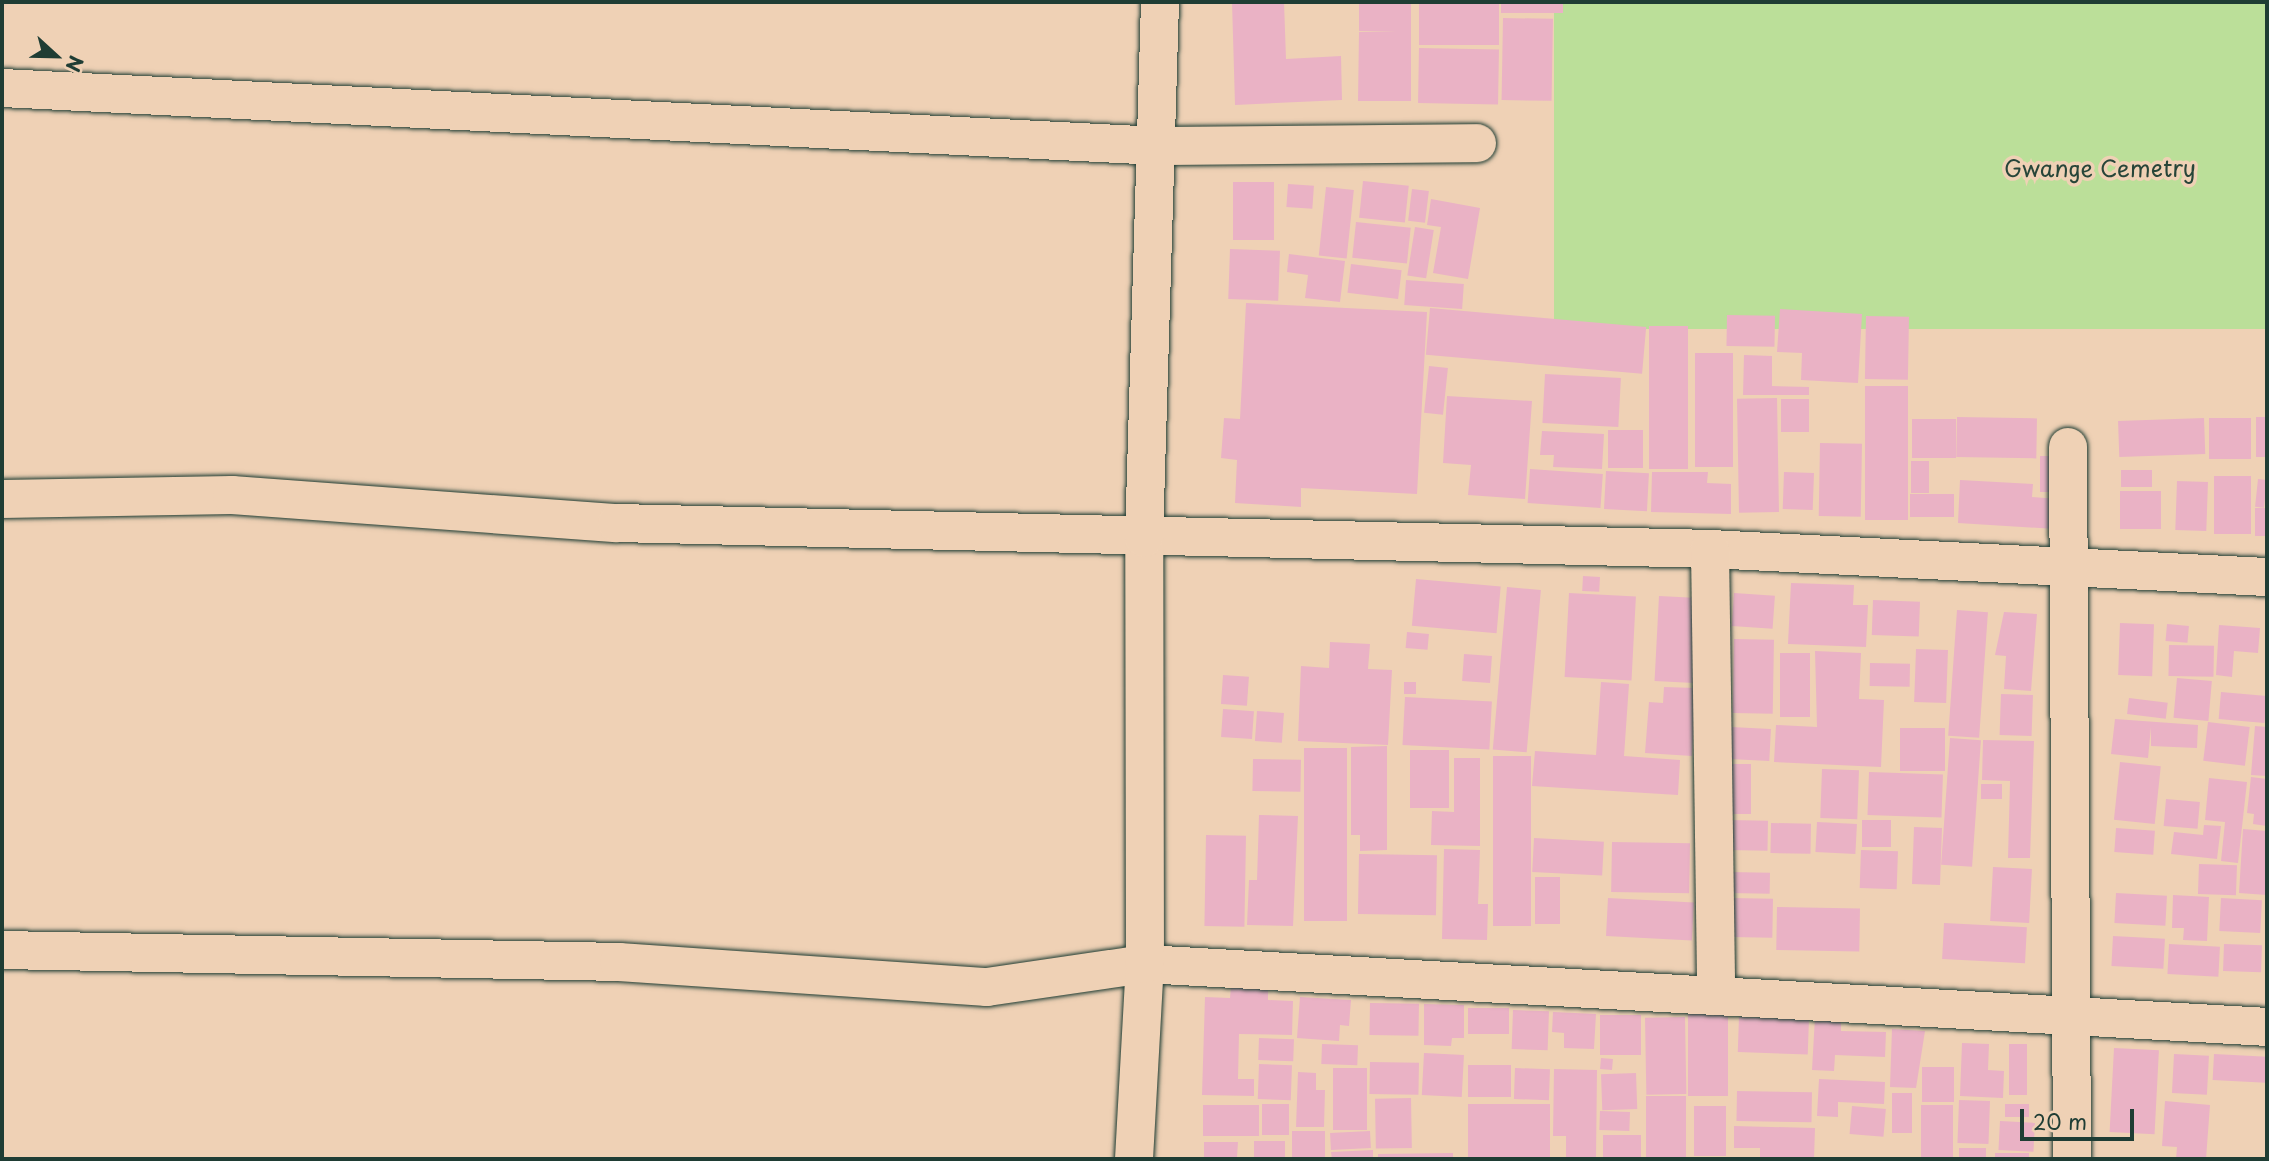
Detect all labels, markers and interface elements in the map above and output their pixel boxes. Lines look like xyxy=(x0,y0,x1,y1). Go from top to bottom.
north arrow xyxy=(21,21,91,91)
text: N xyxy=(60,52,91,76)
park label: Gwange Cemetry xyxy=(2004,154,2196,182)
scale bar xyxy=(2024,1094,2138,1138)
text: 20 m xyxy=(2033,1105,2087,1137)

